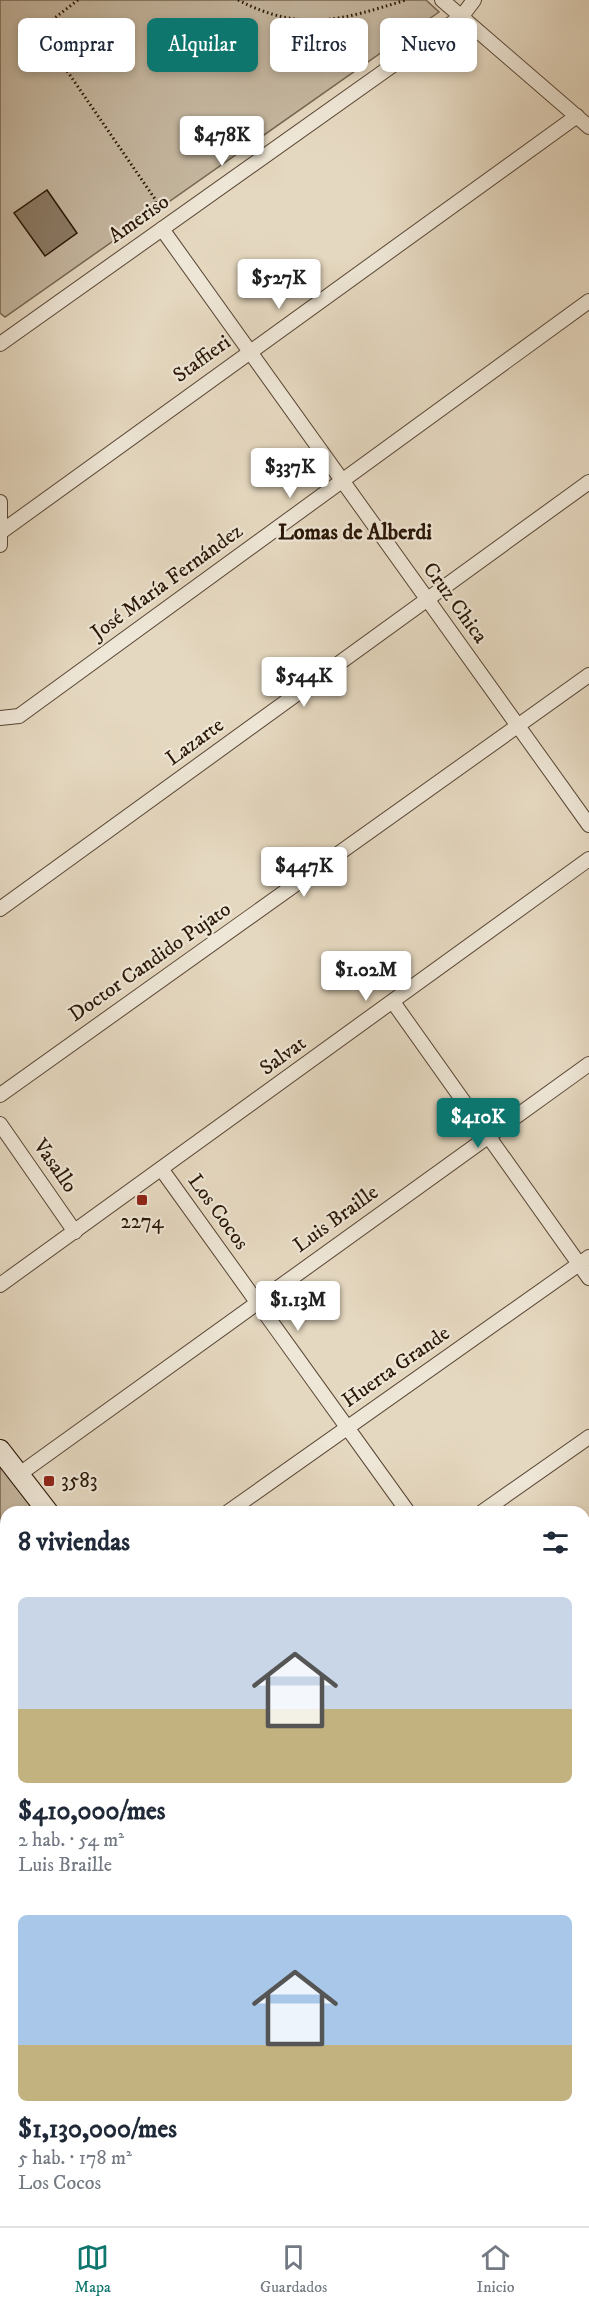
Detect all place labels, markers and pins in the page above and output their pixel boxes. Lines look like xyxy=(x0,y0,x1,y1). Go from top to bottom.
pin: $478K xyxy=(180,116,264,167)
pin: $527K xyxy=(237,259,321,310)
pin: $337K xyxy=(248,448,332,499)
pin: $544K xyxy=(262,657,346,708)
pin: $447K xyxy=(262,847,346,898)
pin: $1.02M xyxy=(317,951,415,1002)
pin: $410K xyxy=(436,1098,520,1149)
marker: 2274 xyxy=(135,1193,149,1207)
place label: 2274 xyxy=(121,1209,164,1235)
pin: $1.13M xyxy=(249,1281,347,1332)
place label: 3583 xyxy=(61,1468,98,1494)
marker: 3583 xyxy=(42,1474,56,1488)

